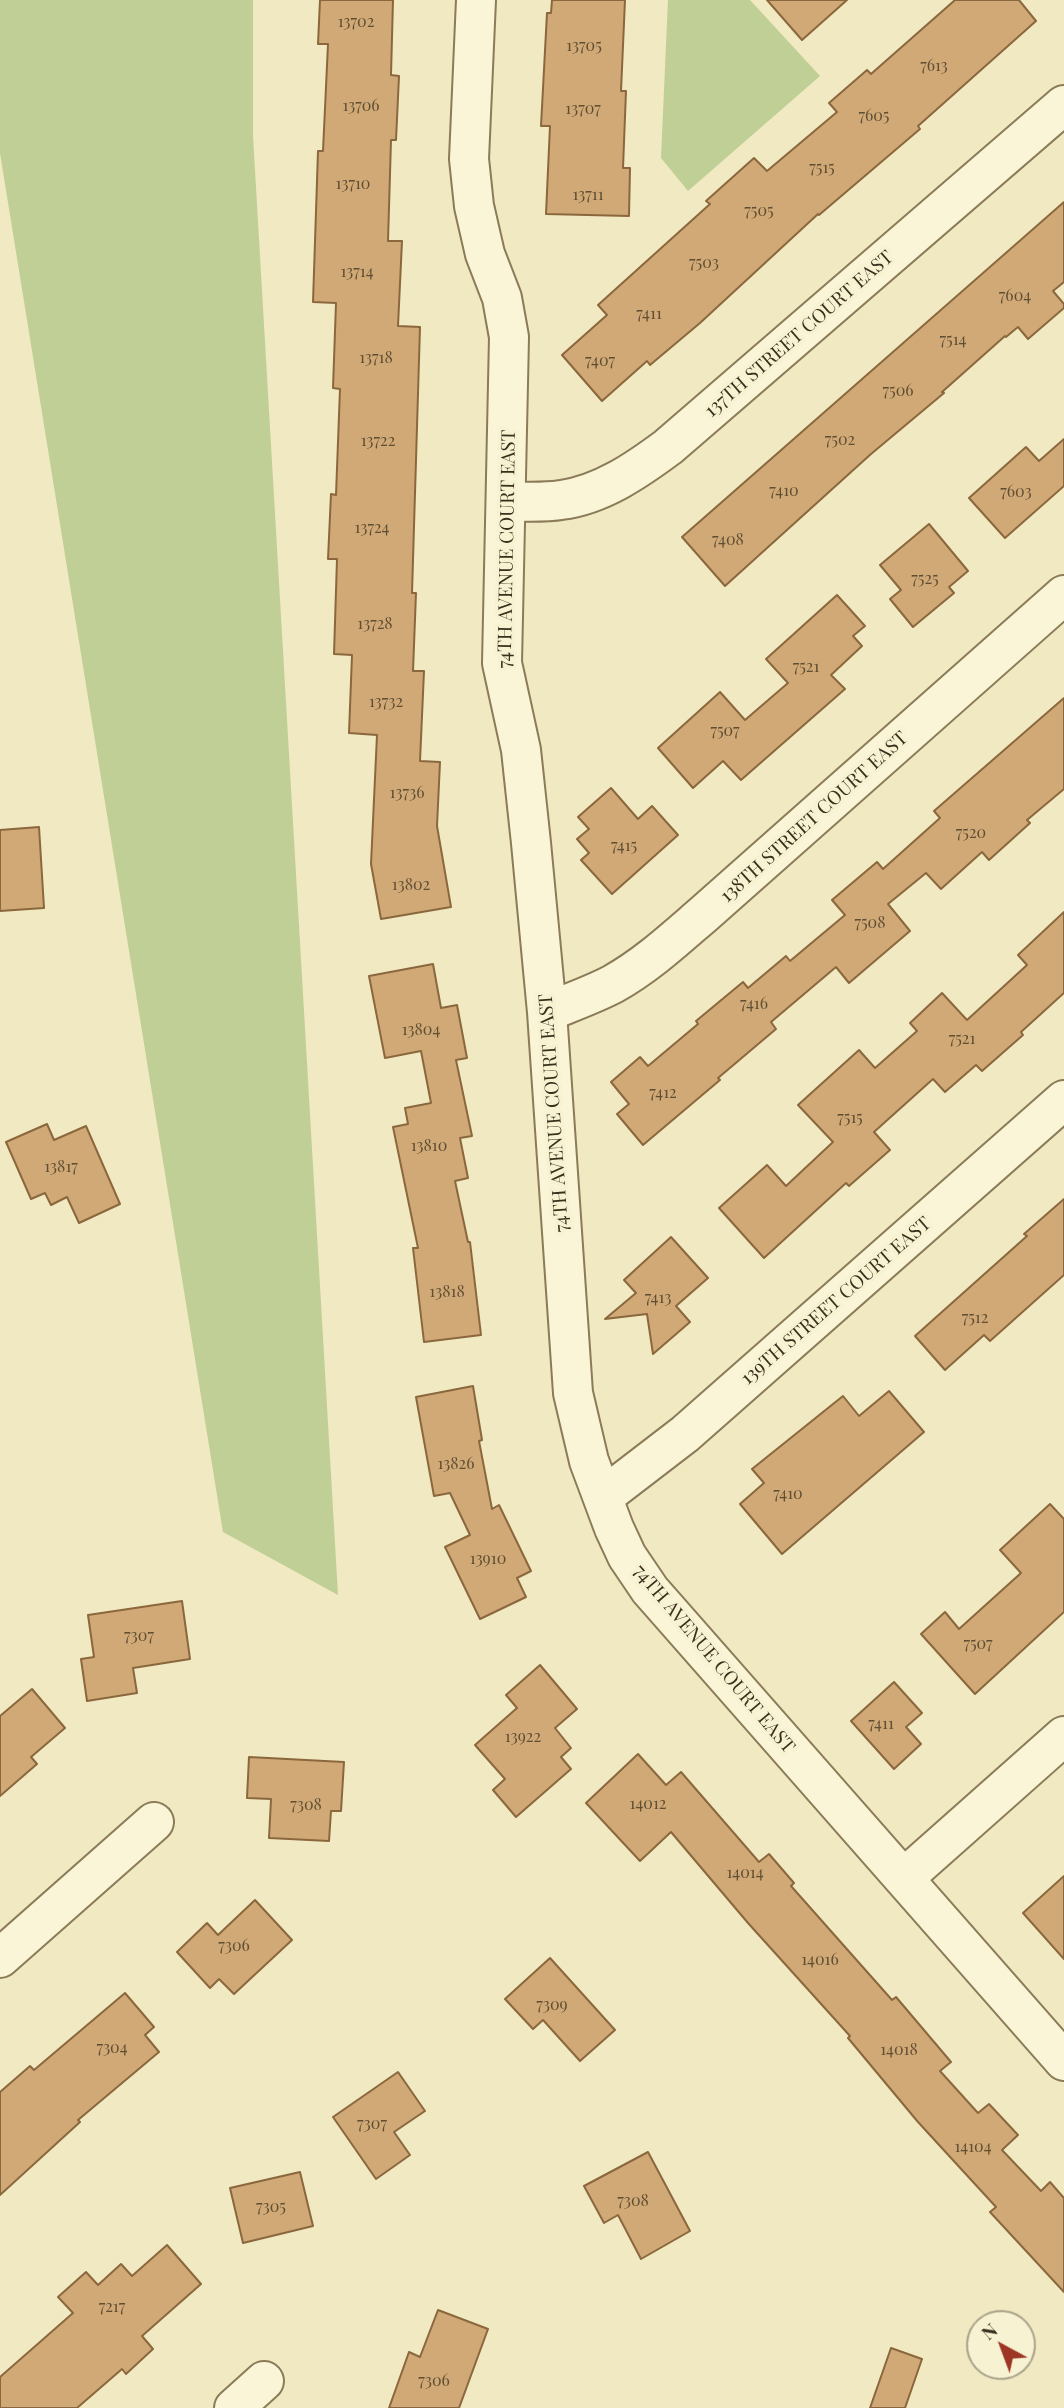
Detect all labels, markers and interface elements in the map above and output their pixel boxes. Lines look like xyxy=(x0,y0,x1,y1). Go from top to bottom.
house number: 13702 xyxy=(338,12,374,32)
house number: 13705 xyxy=(566,36,602,56)
house number: 7613 xyxy=(920,56,948,76)
house number: 13706 xyxy=(342,96,380,116)
house number: 13707 xyxy=(565,99,601,119)
house number: 7605 xyxy=(858,106,890,126)
house number: 7515 xyxy=(809,158,835,178)
house number: 13710 xyxy=(336,174,370,194)
house number: 13711 xyxy=(572,185,604,205)
house number: 7505 xyxy=(744,201,774,221)
street label: 137TH STREET COURT EAST xyxy=(700,246,898,422)
house number: 7503 xyxy=(689,253,719,273)
house number: 13714 xyxy=(340,262,374,282)
house number: 7604 xyxy=(999,286,1031,306)
house number: 7411 xyxy=(636,304,662,324)
house number: 7514 xyxy=(940,330,966,350)
house number: 13718 xyxy=(359,348,393,368)
house number: 7407 xyxy=(585,351,615,371)
house number: 7506 xyxy=(882,381,914,401)
street label: 74TH AVENUE COURT EAST xyxy=(494,429,520,669)
house number: 7502 xyxy=(825,430,855,450)
house number: 13722 xyxy=(361,431,395,451)
house number: 7410 xyxy=(769,481,799,501)
house number: 7603 xyxy=(1000,482,1032,502)
house number: 13724 xyxy=(355,518,389,538)
house number: 7408 xyxy=(712,530,744,550)
house number: 7525 xyxy=(911,569,939,589)
house number: 13728 xyxy=(357,614,393,634)
house number: 7521 xyxy=(793,657,819,677)
house number: 13732 xyxy=(369,692,403,712)
house number: 7507 xyxy=(710,721,740,741)
street label: 138TH STREET COURT EAST xyxy=(716,727,912,907)
house number: 13736 xyxy=(390,783,424,803)
house number: 7520 xyxy=(956,823,986,843)
house number: 7415 xyxy=(611,836,637,856)
house number: 13802 xyxy=(392,875,430,895)
house number: 7508 xyxy=(854,913,886,933)
street label: 74TH AVENUE COURT EAST xyxy=(534,993,574,1233)
house number: 7416 xyxy=(740,994,768,1014)
house number: 13804 xyxy=(402,1020,440,1040)
house number: 7521 xyxy=(949,1029,975,1049)
house number: 7412 xyxy=(649,1083,677,1103)
house number: 7515 xyxy=(837,1108,863,1128)
house number: 13810 xyxy=(411,1136,447,1156)
house number: 13817 xyxy=(44,1157,78,1177)
street label: 139TH STREET COURT EAST xyxy=(736,1212,936,1390)
house number: 13818 xyxy=(429,1282,465,1302)
house number: 7413 xyxy=(645,1288,671,1308)
house number: 7512 xyxy=(962,1308,988,1328)
house number: 13826 xyxy=(437,1454,475,1474)
house number: 7410 xyxy=(773,1484,803,1504)
house number: 13910 xyxy=(470,1549,506,1569)
street label: 74TH AVENUE COURT EAST xyxy=(628,1560,800,1758)
house number: 7307 xyxy=(124,1626,154,1646)
house number: 7507 xyxy=(963,1634,993,1654)
house number: 7411 xyxy=(868,1714,894,1734)
house number: 13922 xyxy=(505,1727,541,1747)
house number: 14012 xyxy=(629,1794,667,1814)
house number: 7308 xyxy=(290,1795,322,1815)
house number: 14014 xyxy=(726,1863,764,1883)
house number: 7306 xyxy=(218,1936,250,1956)
house number: 14016 xyxy=(801,1950,839,1970)
house number: 7309 xyxy=(536,1995,568,2015)
house number: 7304 xyxy=(96,2038,128,2058)
house number: 14018 xyxy=(880,2040,918,2060)
house number: 7307 xyxy=(357,2114,387,2134)
house number: 14104 xyxy=(954,2137,992,2157)
house number: 7308 xyxy=(617,2191,649,2211)
house number: 7305 xyxy=(256,2197,286,2217)
house number: 7217 xyxy=(99,2297,125,2317)
north arrow xyxy=(966,2310,1036,2380)
text: N xyxy=(975,2316,1002,2345)
house number: 7306 xyxy=(418,2371,450,2391)

